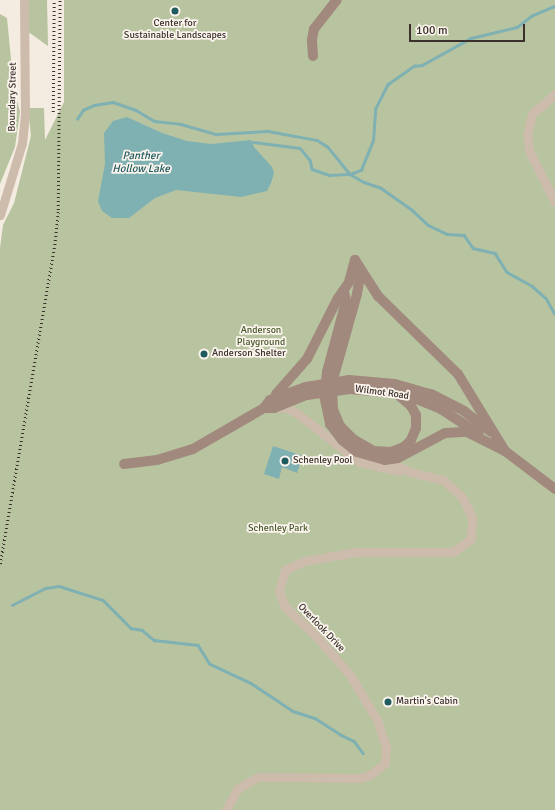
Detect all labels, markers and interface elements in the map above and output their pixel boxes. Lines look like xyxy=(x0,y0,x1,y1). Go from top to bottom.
marker: Center for Sustainable Landscapes xyxy=(170,6,180,16)
scale bar xyxy=(411,16,527,42)
place label: Center for Sustainable Landscapes xyxy=(124,17,226,40)
text: 100 m xyxy=(416,23,448,38)
street label: Boundary Street xyxy=(6,62,20,132)
water label: Panther Hollow Lake xyxy=(112,150,170,176)
park label: Anderson Playground xyxy=(237,324,285,348)
place label: Anderson Shelter xyxy=(212,348,286,360)
marker: Anderson Shelter xyxy=(199,349,209,359)
street label: Wilmot Road xyxy=(354,383,410,403)
place label: Schenley Pool xyxy=(293,455,352,467)
marker: Schenley Pool xyxy=(280,456,290,466)
park label: Schenley Park xyxy=(248,523,308,535)
street label: Overlook Drive xyxy=(295,601,347,655)
place label: Martin's Cabin xyxy=(396,696,458,708)
marker: Martin's Cabin xyxy=(383,697,393,707)

